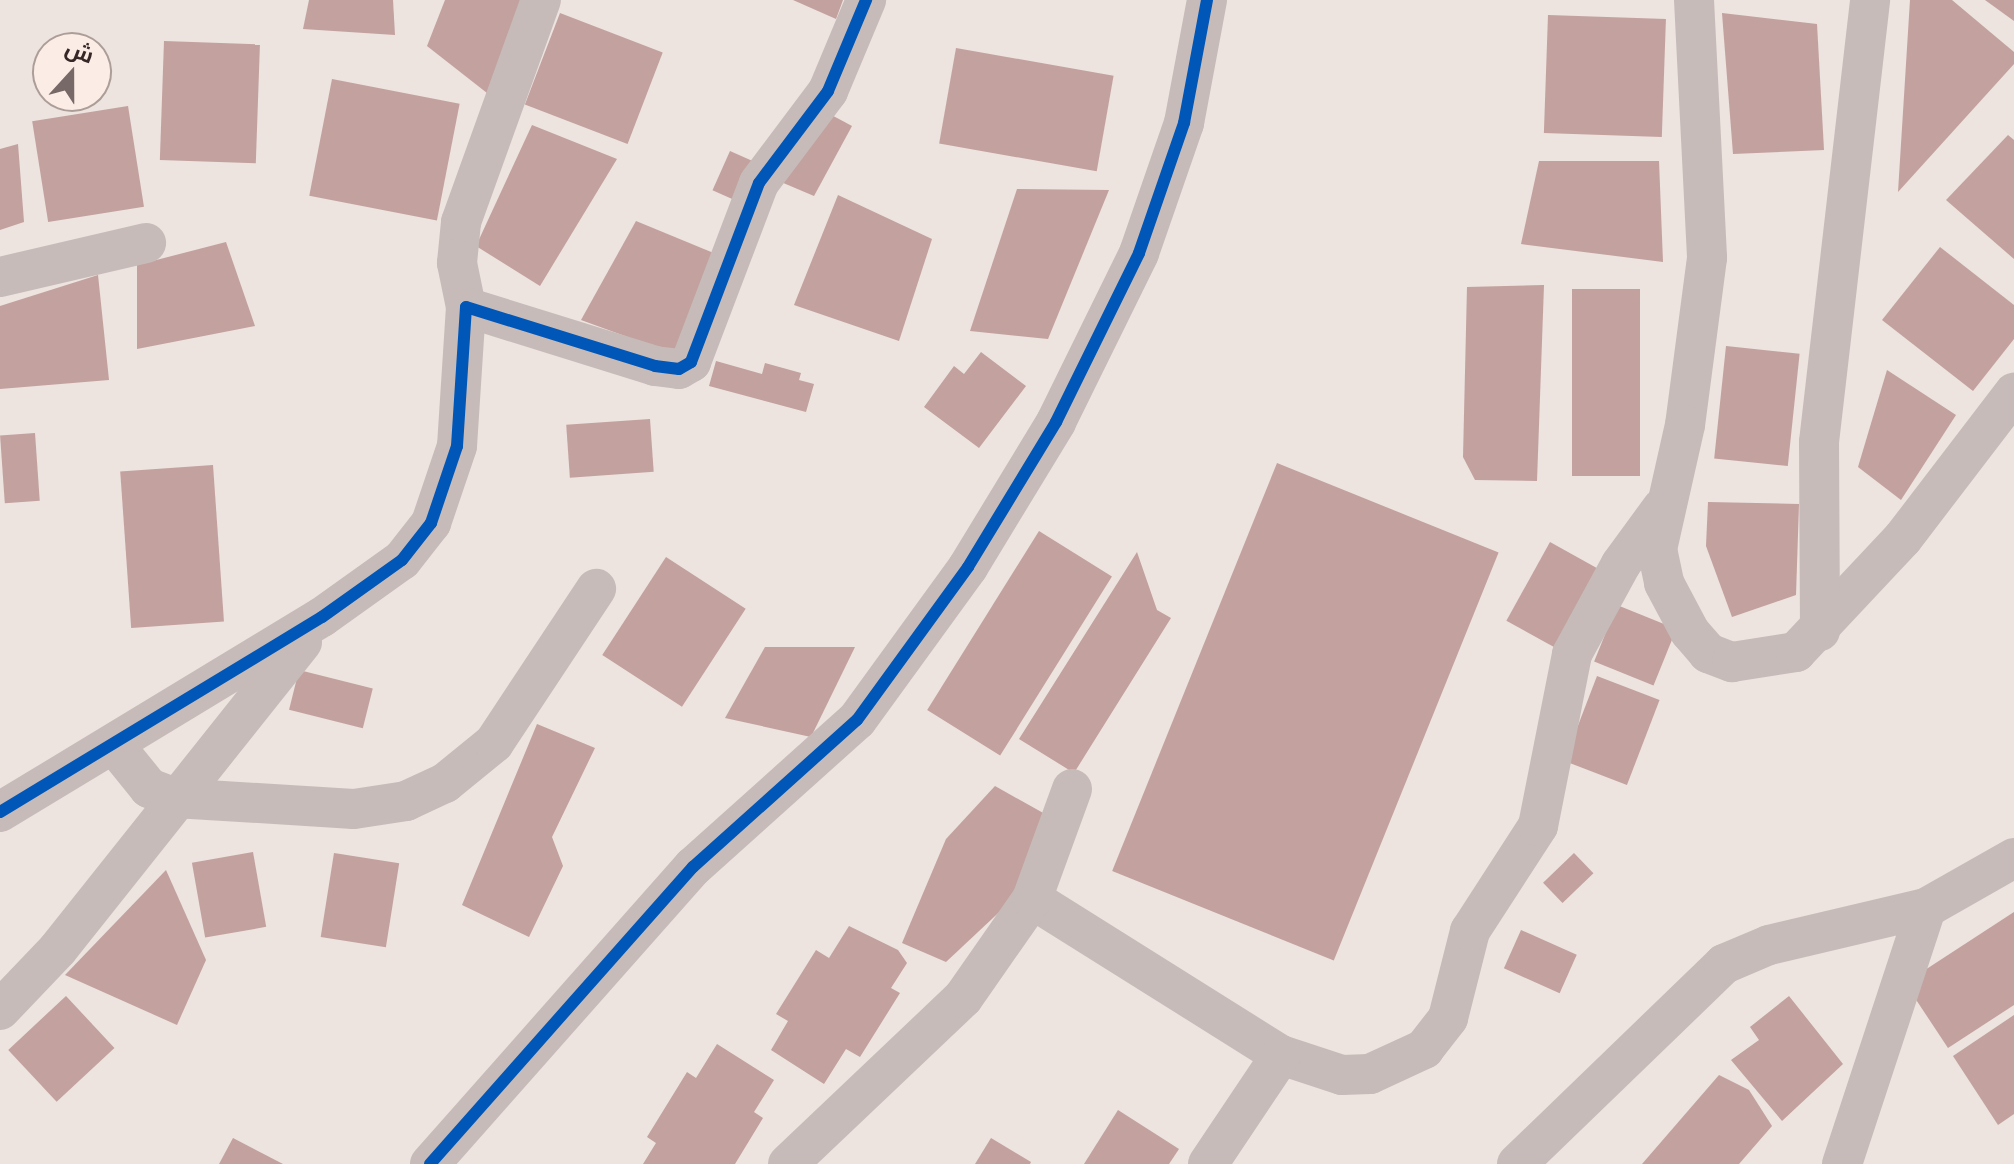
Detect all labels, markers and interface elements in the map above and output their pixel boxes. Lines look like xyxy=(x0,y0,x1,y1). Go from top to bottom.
north arrow xyxy=(32,32,112,112)
text: ش xyxy=(62,33,98,70)

